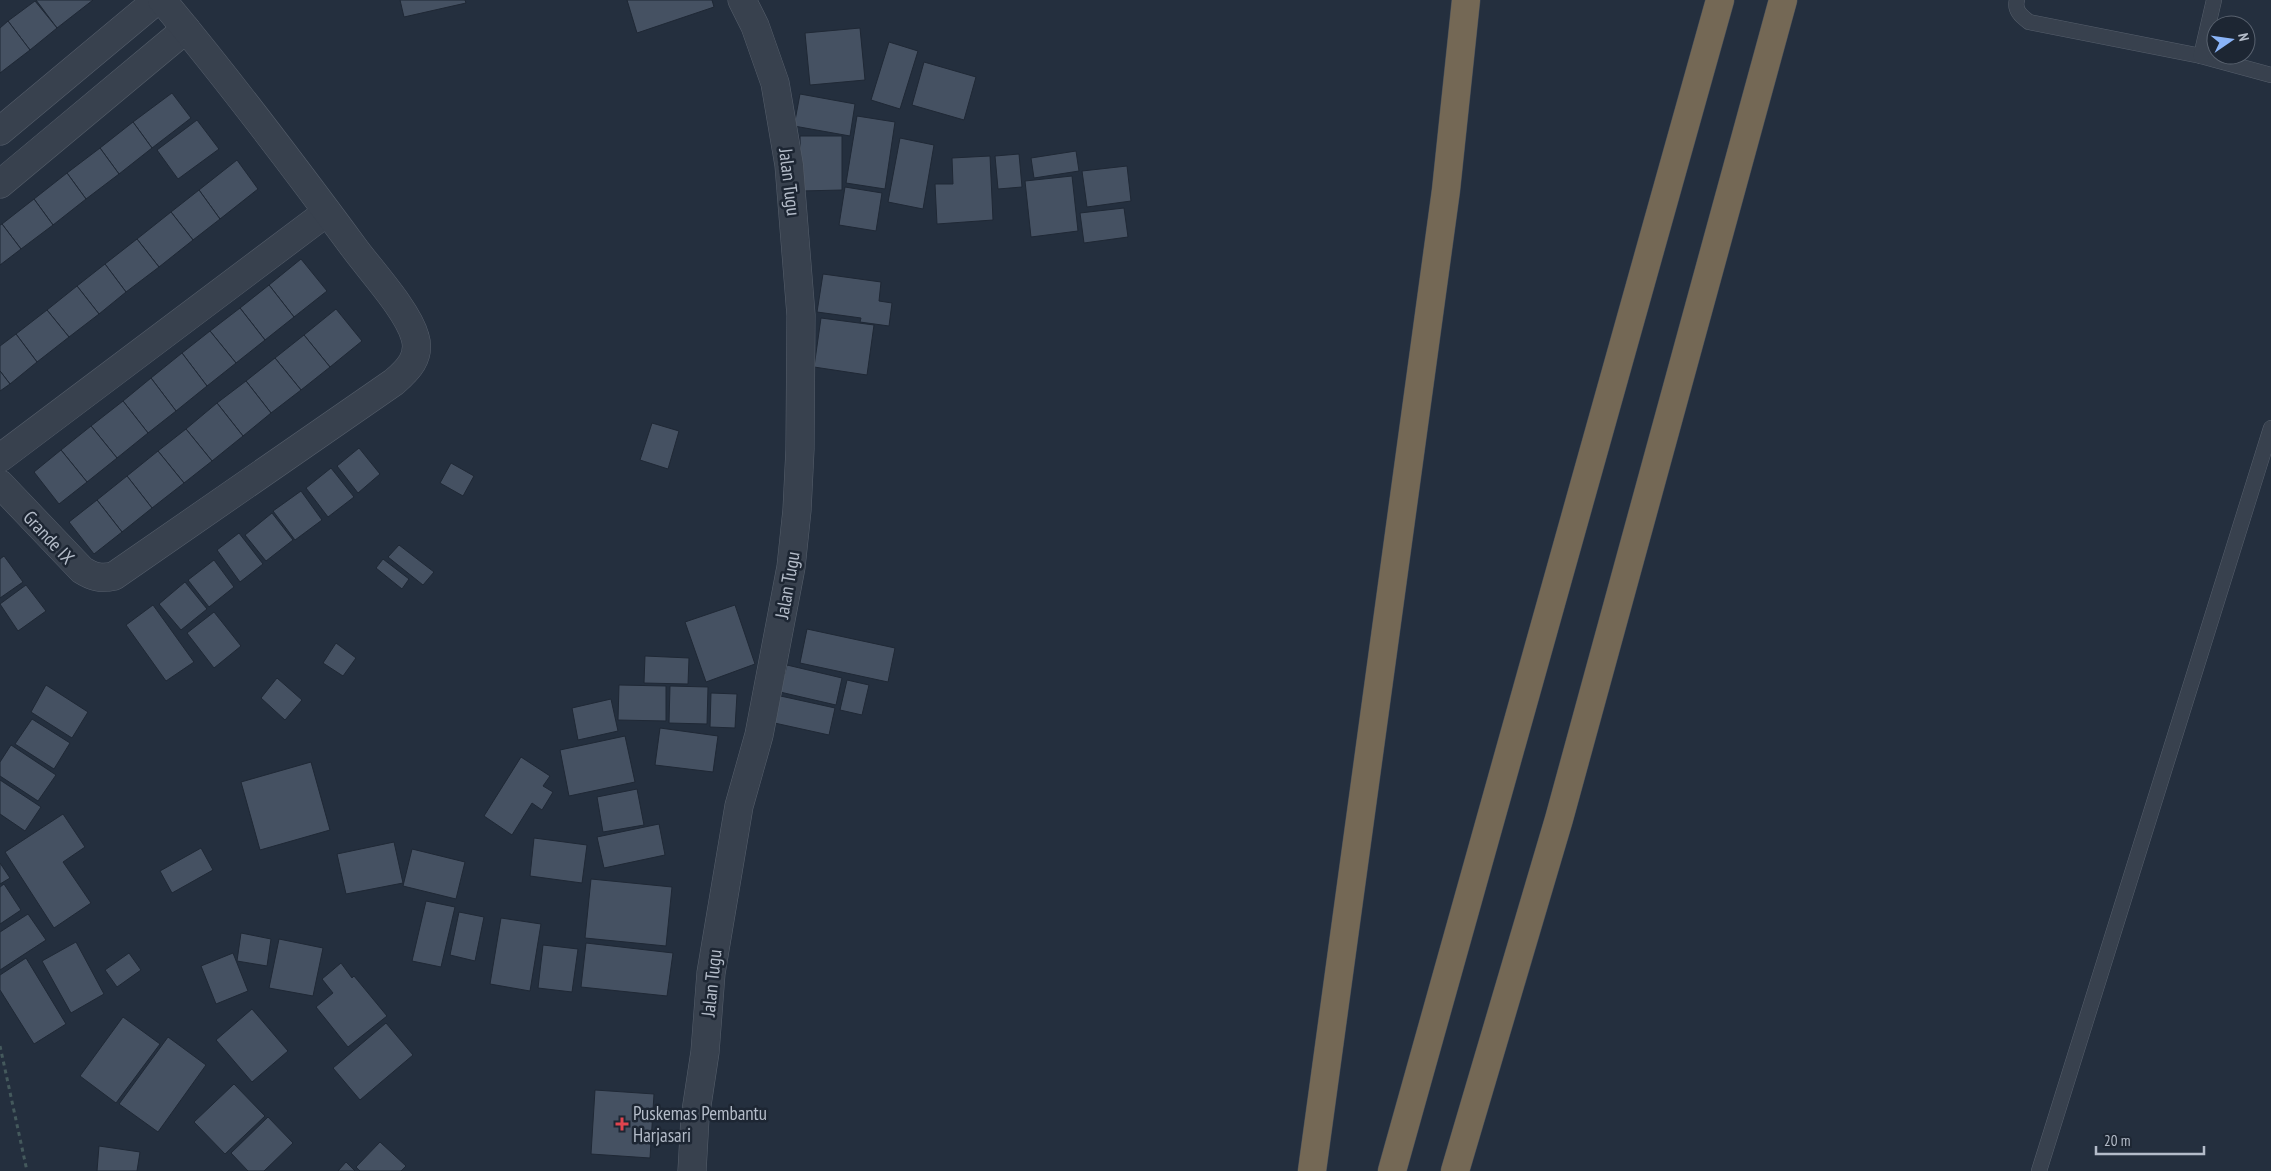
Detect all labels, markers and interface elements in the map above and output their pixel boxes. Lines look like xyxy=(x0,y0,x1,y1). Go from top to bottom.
north arrow xyxy=(2206,15,2256,65)
text: N xyxy=(2234,31,2253,43)
street label: Jalan Tugu xyxy=(774,146,806,217)
street label: Grande IX xyxy=(18,505,80,569)
street label: Jalan Tugu xyxy=(769,550,805,621)
street label: Jalan Tugu xyxy=(695,948,726,1019)
place label: Puskemas Pembantu Harjasari xyxy=(633,1101,767,1147)
marker: Puskemas Pembantu Harjasari xyxy=(615,1117,629,1131)
scale bar xyxy=(2096,1124,2204,1156)
text: 20 m xyxy=(2104,1131,2130,1150)

